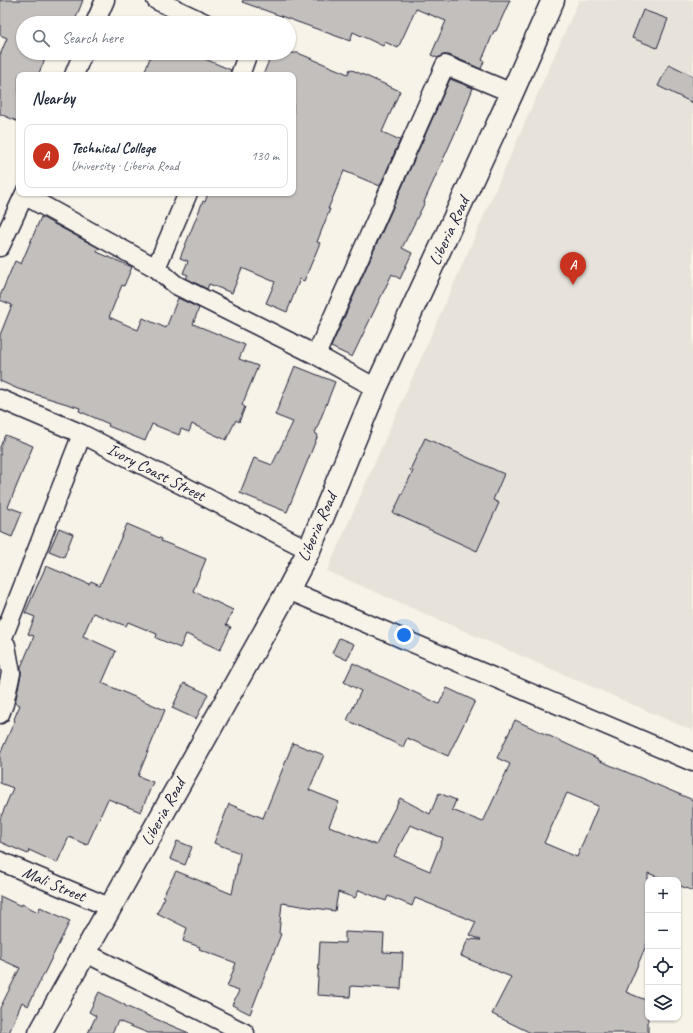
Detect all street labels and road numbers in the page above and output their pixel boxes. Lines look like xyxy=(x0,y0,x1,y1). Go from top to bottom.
street label: Liberia Road xyxy=(424,191,475,269)
street label: Ivory Coast Street xyxy=(103,438,211,507)
street label: Liberia Road xyxy=(293,487,342,565)
street label: Liberia Road xyxy=(136,773,191,849)
street label: Mali Street xyxy=(19,861,91,908)

